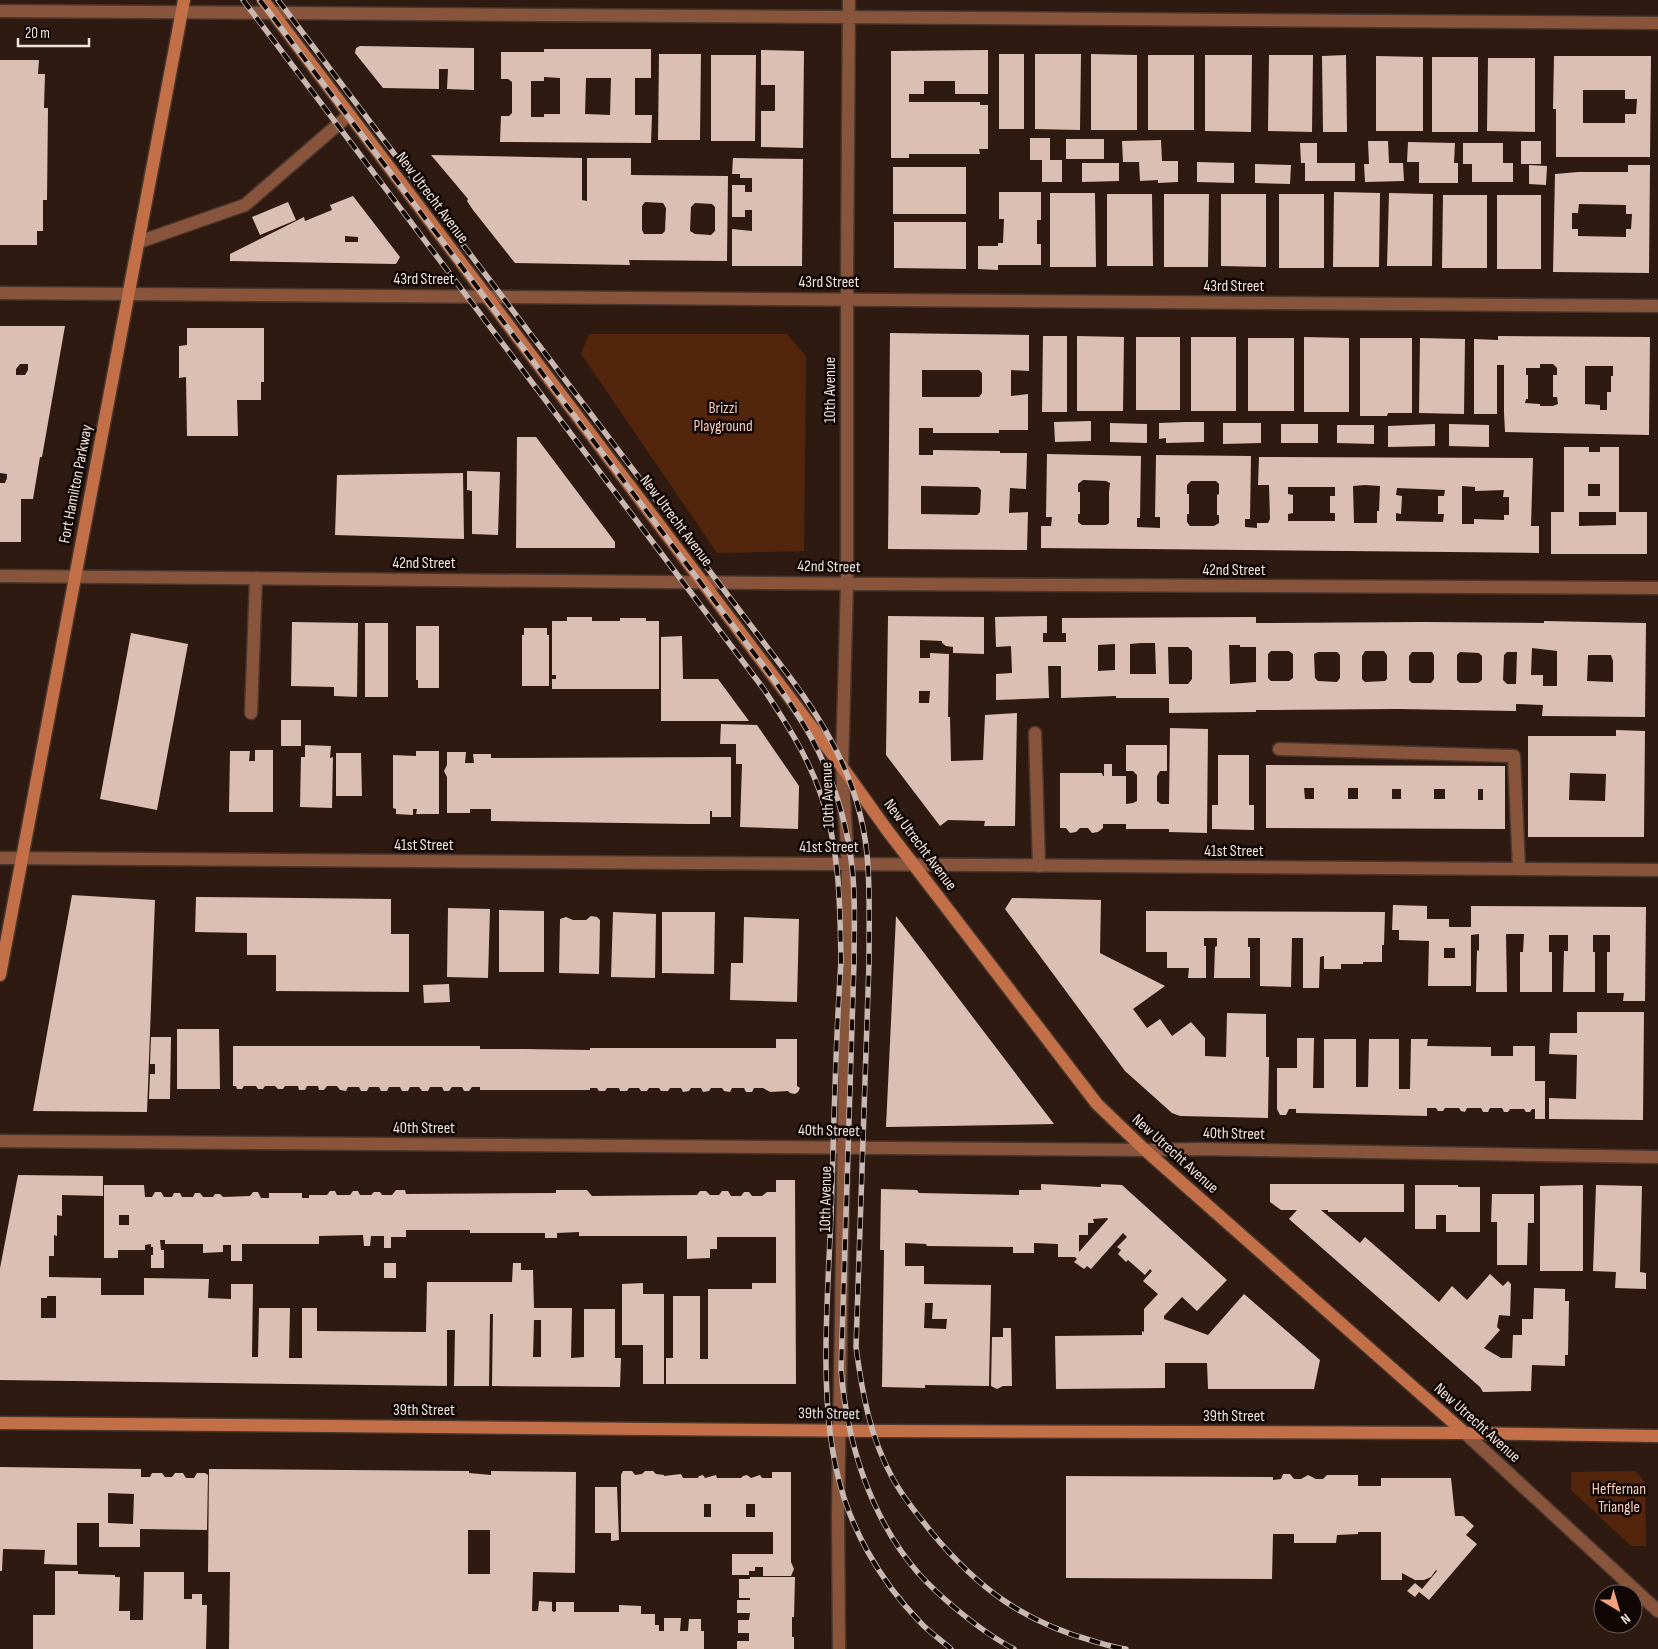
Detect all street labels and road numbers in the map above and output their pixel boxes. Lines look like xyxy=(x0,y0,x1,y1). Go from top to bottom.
street label: New Utrecht Avenue xyxy=(391,149,473,247)
street label: 43rd Street xyxy=(394,270,454,289)
street label: 43rd Street xyxy=(799,273,859,292)
street label: 43rd Street xyxy=(1204,277,1264,296)
street label: 10th Avenue xyxy=(821,357,840,423)
street label: Fort Hamilton Parkway xyxy=(55,423,97,545)
street label: New Utrecht Avenue xyxy=(635,472,717,570)
street label: 42nd Street xyxy=(392,554,456,573)
street label: 42nd Street xyxy=(797,557,861,577)
street label: 42nd Street xyxy=(1202,561,1266,580)
street label: 10th Avenue xyxy=(817,762,839,828)
street label: New Utrecht Avenue xyxy=(879,796,961,894)
street label: 41st Street xyxy=(394,836,454,855)
street label: 41st Street xyxy=(799,838,859,857)
street label: 41st Street xyxy=(1204,842,1264,861)
street label: New Utrecht Avenue xyxy=(1128,1110,1222,1198)
street label: 40th Street xyxy=(393,1119,455,1138)
street label: 40th Street xyxy=(798,1121,860,1141)
street label: 40th Street xyxy=(1203,1124,1265,1144)
street label: 10th Avenue xyxy=(816,1166,836,1232)
street label: New Utrecht Avenue xyxy=(1430,1379,1524,1467)
street label: 39th Street xyxy=(393,1401,455,1420)
street label: 39th Street xyxy=(798,1404,860,1424)
street label: 39th Street xyxy=(1203,1407,1265,1426)

